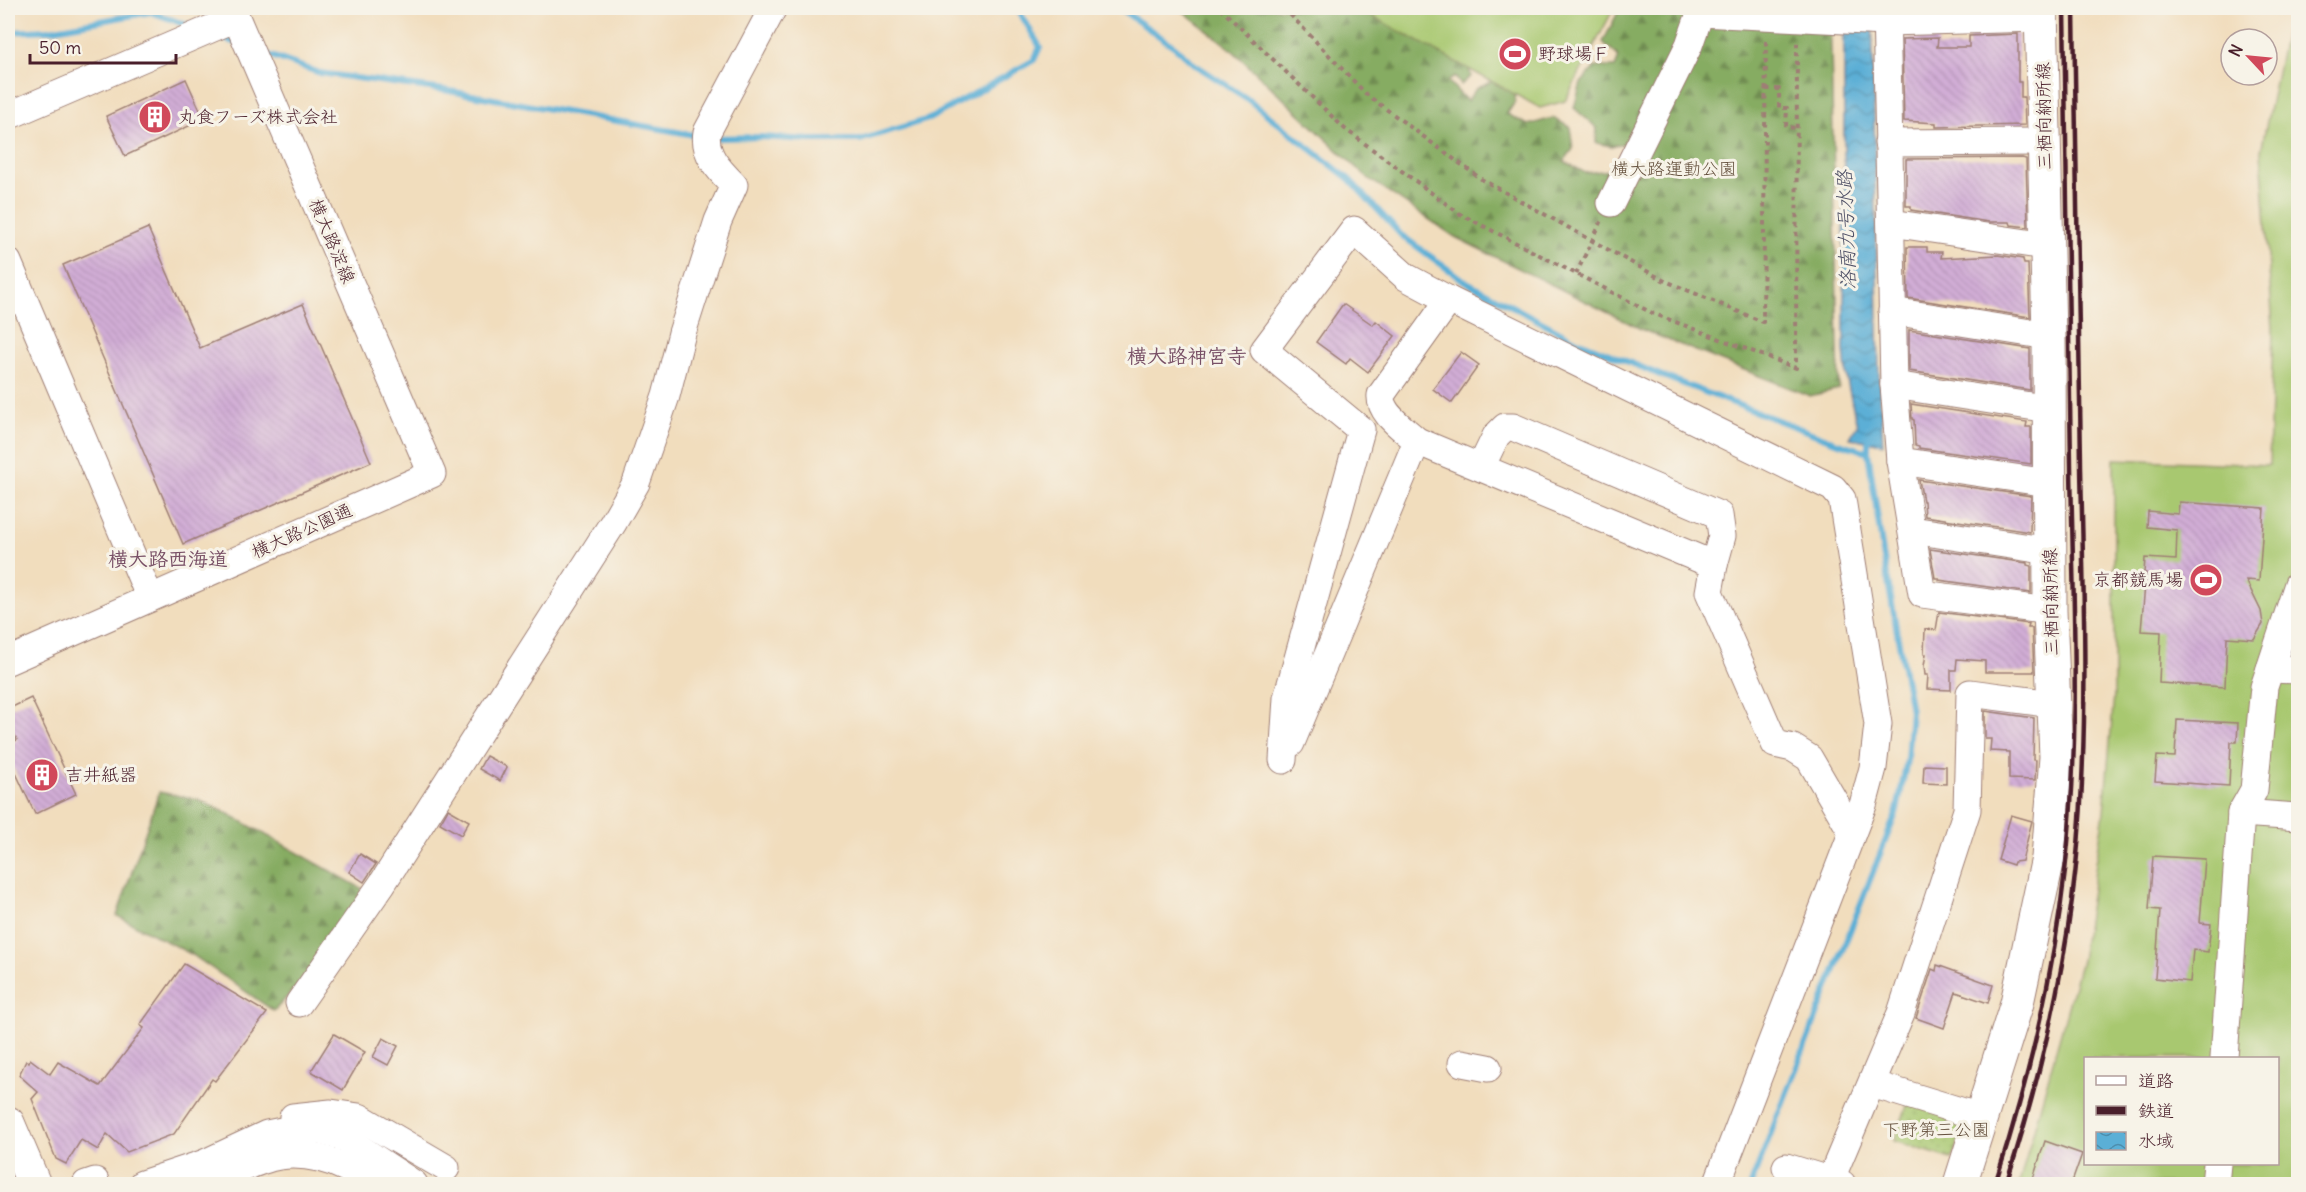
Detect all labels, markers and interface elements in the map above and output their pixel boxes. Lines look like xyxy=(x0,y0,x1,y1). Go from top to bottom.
scale bar xyxy=(30,27,176,65)
north arrow xyxy=(2219,27,2279,87)
text: 50 m xyxy=(39,36,81,59)
sports icon: 野球場Ｆ xyxy=(1497,36,1533,72)
text: N xyxy=(2224,41,2247,60)
place label: 野球場Ｆ xyxy=(1538,42,1610,65)
street label: 三栖向納所線 xyxy=(2031,62,2056,170)
building icon: 丸食フーズ株式会社 xyxy=(137,99,173,135)
place label: 丸食フーズ株式会社 xyxy=(178,105,338,128)
park label: 横大路運動公園 xyxy=(1611,157,1737,180)
water label: 洛南九号水路 xyxy=(1831,169,1860,290)
street label: 横大路淀線 xyxy=(304,195,361,287)
district label: 横大路神宮寺 xyxy=(1127,343,1247,368)
street label: 横大路公園通 xyxy=(248,498,356,563)
district label: 横大路西海道 xyxy=(108,546,228,571)
street label: 三栖向納所線 xyxy=(2038,548,2063,656)
sports icon: 京都競馬場 xyxy=(2188,562,2224,598)
place label: 京都競馬場 xyxy=(2093,568,2183,591)
building icon: 吉井紙器 xyxy=(24,757,60,793)
place label: 吉井紙器 xyxy=(65,763,137,786)
legend xyxy=(2084,1057,2279,1165)
text: 道路 xyxy=(2138,1069,2174,1092)
text: 鉄道 xyxy=(2138,1099,2174,1122)
park label: 下野第三公園 xyxy=(1882,1118,1990,1141)
text: 水域 xyxy=(2138,1129,2174,1152)

